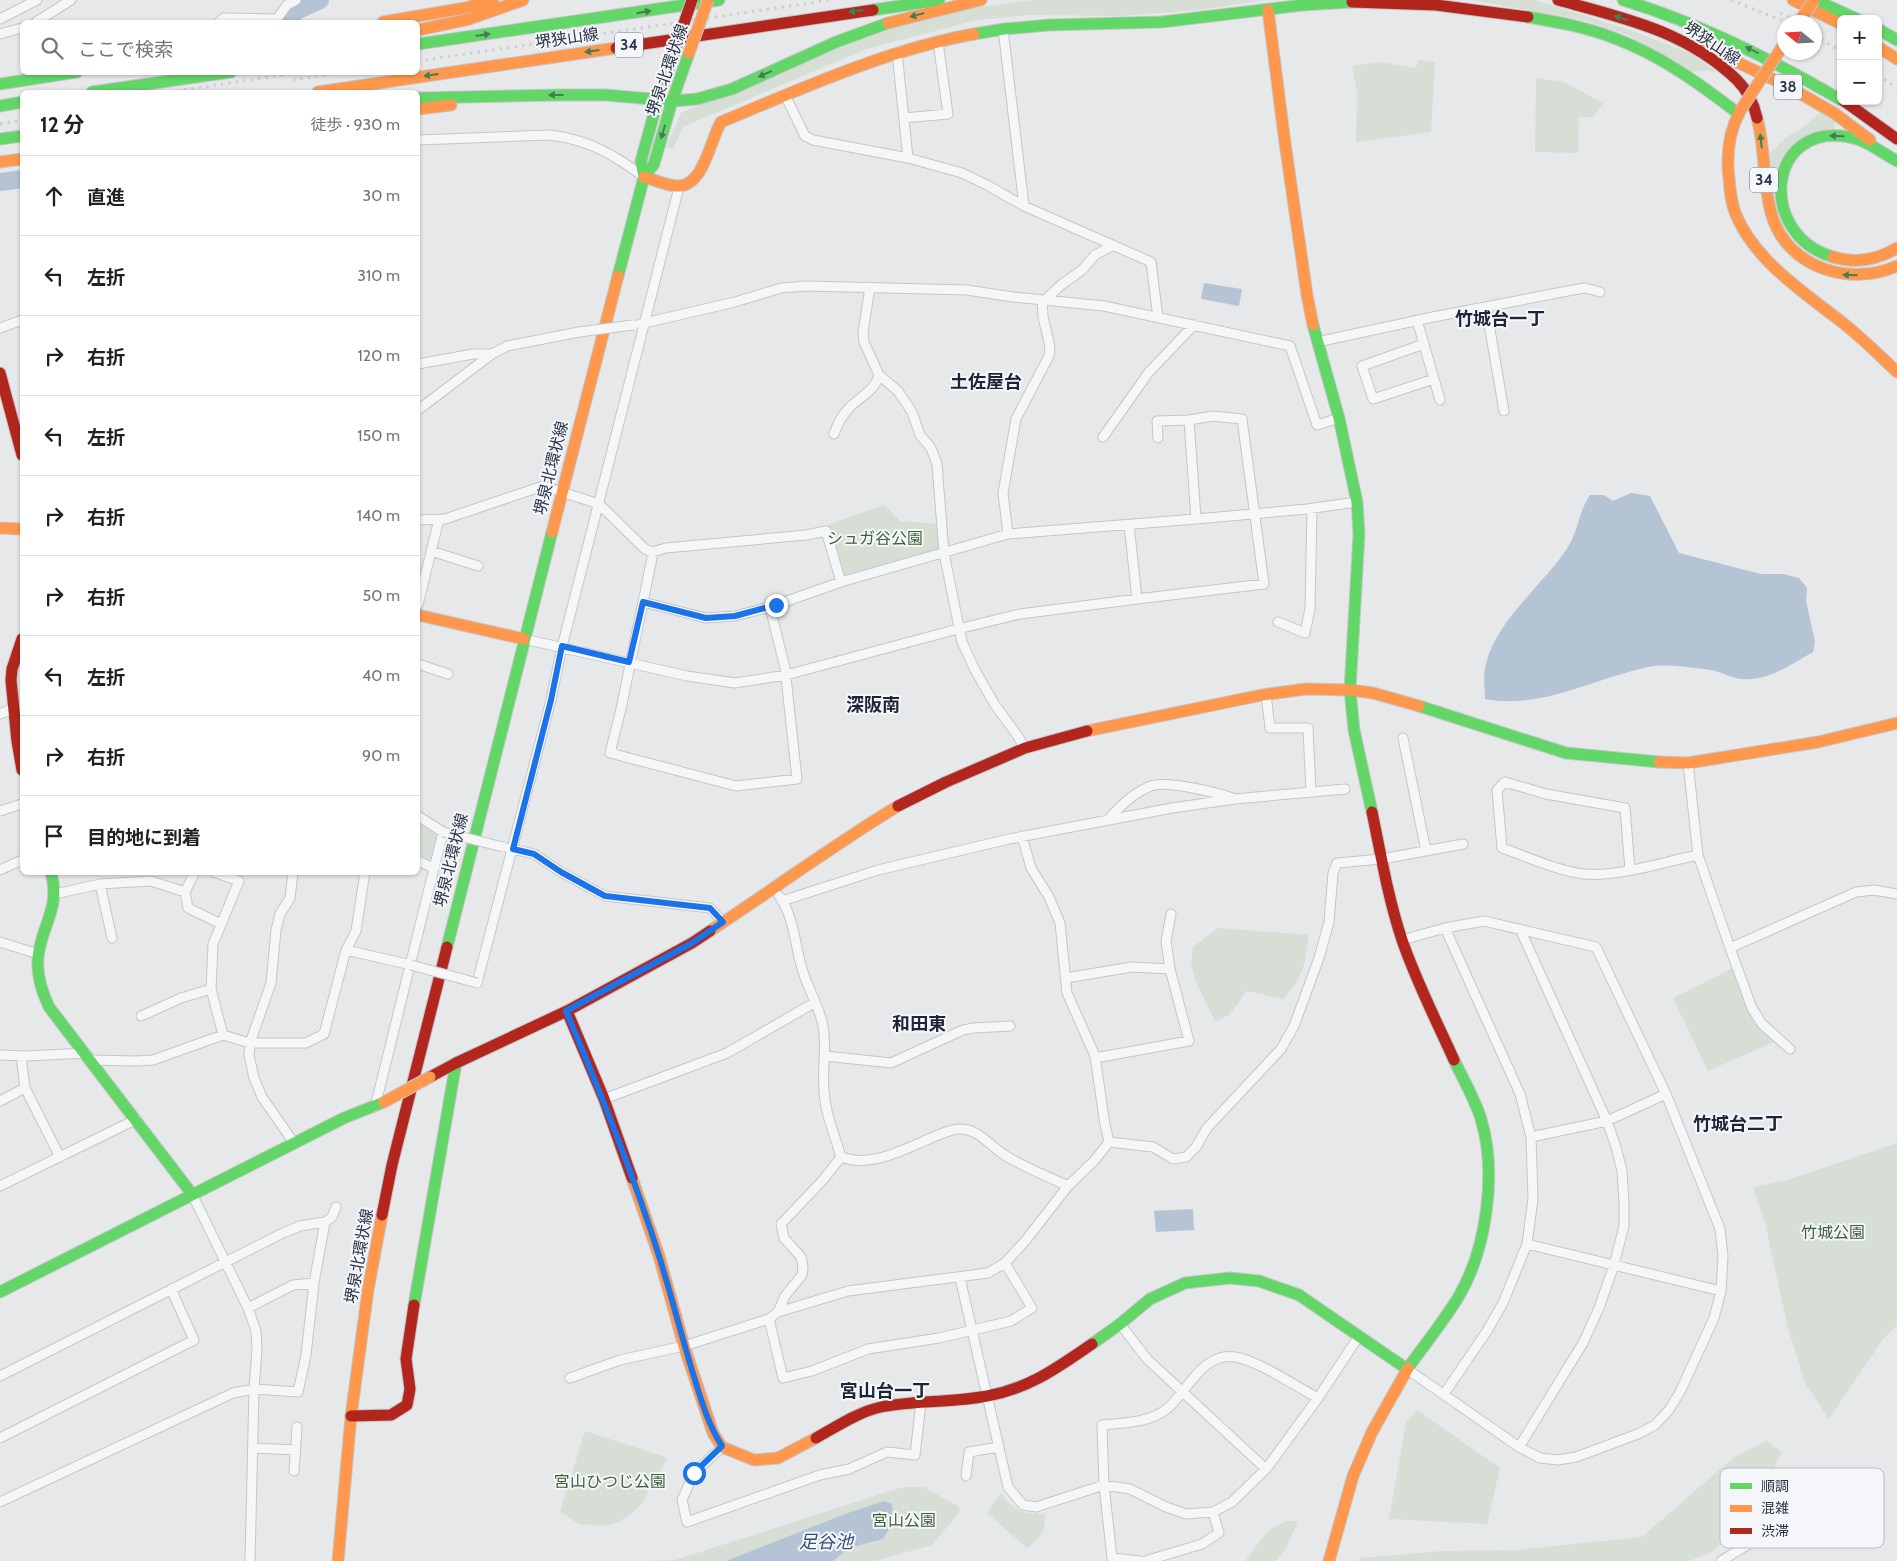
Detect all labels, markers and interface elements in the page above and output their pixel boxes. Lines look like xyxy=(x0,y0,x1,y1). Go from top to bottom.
one-way arrow xyxy=(636,7,652,15)
one-way arrow xyxy=(848,8,864,16)
one-way arrow xyxy=(909,11,924,19)
one-way arrow xyxy=(1613,13,1628,21)
north arrow xyxy=(1777,15,1822,60)
map controls xyxy=(1837,15,1882,105)
button: + xyxy=(1837,15,1882,60)
street label: 堺狭山線 xyxy=(1680,17,1744,69)
search box xyxy=(20,20,420,75)
street label: 堺泉北環状線 xyxy=(642,22,692,118)
street label: 堺狭山線 xyxy=(534,24,600,52)
one-way arrow xyxy=(475,31,491,39)
road number: 34 xyxy=(615,32,643,58)
icon: search xyxy=(38,34,66,62)
text: ここで検索 xyxy=(78,38,173,61)
one-way arrow xyxy=(1745,46,1760,54)
one-way arrow xyxy=(583,47,599,55)
button: − xyxy=(1837,60,1882,105)
one-way arrow xyxy=(758,70,772,78)
one-way arrow xyxy=(422,71,438,79)
road number: 38 xyxy=(1774,74,1802,100)
one-way arrow xyxy=(547,91,563,99)
text: 12 分 xyxy=(40,112,85,137)
text: 徒歩 · 930 m xyxy=(310,115,400,134)
one-way arrow xyxy=(659,125,667,140)
one-way arrow xyxy=(1828,132,1844,140)
one-way arrow xyxy=(1757,133,1765,149)
road number: 34 xyxy=(1750,168,1778,192)
icon: ahead xyxy=(40,182,68,210)
text: 直進 xyxy=(87,186,125,209)
text: 30 m xyxy=(363,186,400,205)
icon: left xyxy=(40,262,68,290)
text: 左折 xyxy=(87,266,125,289)
text: 310 m xyxy=(357,266,400,285)
one-way arrow xyxy=(1841,270,1857,278)
district label: 竹城台一丁 xyxy=(1455,308,1545,330)
icon: right xyxy=(40,342,68,370)
text: 右折 xyxy=(87,346,125,369)
text: 120 m xyxy=(358,346,400,365)
district label: 土佐屋台 xyxy=(950,371,1022,393)
street label: 堺泉北環状線 xyxy=(530,419,572,517)
icon: left xyxy=(40,422,68,450)
text: 左折 xyxy=(87,426,125,449)
text: 150 m xyxy=(357,426,400,445)
icon: right xyxy=(40,502,68,530)
text: 右折 xyxy=(87,506,125,529)
text: 140 m xyxy=(357,506,400,525)
park label: シュガ谷公園 xyxy=(827,529,923,548)
icon: right xyxy=(40,582,68,610)
text: 右折 xyxy=(87,586,125,609)
text: 50 m xyxy=(363,586,400,605)
route end xyxy=(765,594,788,617)
icon: left xyxy=(40,662,68,690)
text: 左折 xyxy=(87,666,125,689)
text: 40 m xyxy=(362,666,400,685)
district label: 深阪南 xyxy=(846,694,900,716)
icon: right xyxy=(40,742,68,770)
text: 右折 xyxy=(87,746,125,769)
text: 90 m xyxy=(362,746,400,765)
street label: 堺泉北環状線 xyxy=(430,811,472,909)
icon: arrive xyxy=(40,822,68,850)
text: 目的地に到着 xyxy=(87,826,201,849)
district label: 和田東 xyxy=(892,1013,946,1035)
district label: 竹城台二丁 xyxy=(1693,1113,1783,1135)
street label: 堺泉北環状線 xyxy=(341,1207,377,1305)
park label: 竹城公園 xyxy=(1801,1223,1865,1242)
district label: 宮山台一丁 xyxy=(840,1380,930,1402)
route start xyxy=(683,1462,706,1485)
legend xyxy=(1720,1468,1884,1548)
park label: 宮山ひつじ公園 xyxy=(554,1472,666,1491)
text: 順調 xyxy=(1761,1477,1789,1495)
text: 混雑 xyxy=(1761,1499,1789,1517)
park label: 宮山公園 xyxy=(872,1511,936,1530)
text: 渋滞 xyxy=(1761,1522,1789,1540)
water label: 足谷池 xyxy=(799,1531,855,1553)

